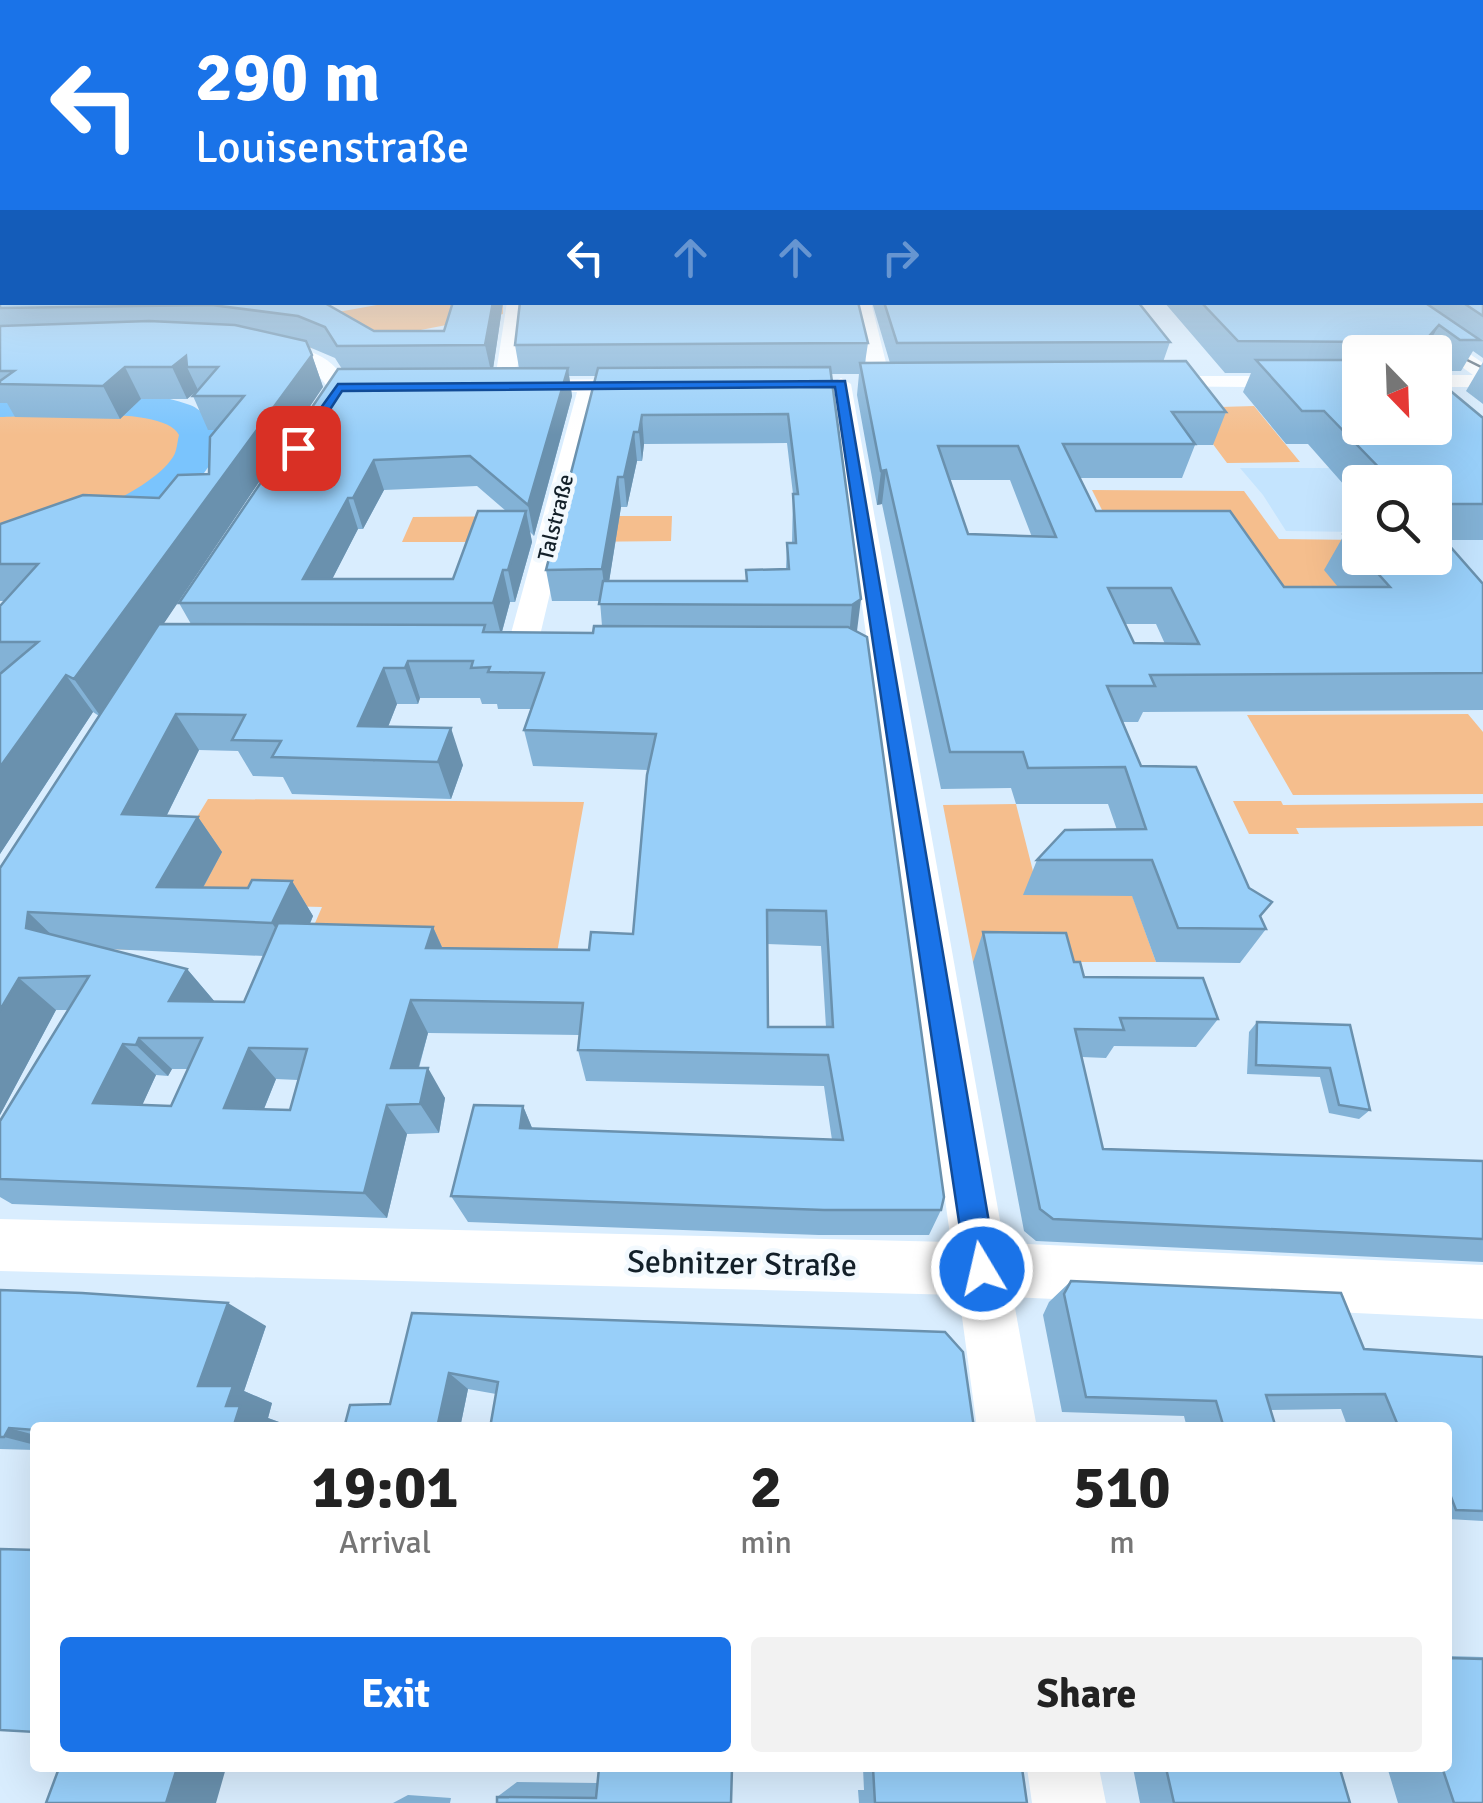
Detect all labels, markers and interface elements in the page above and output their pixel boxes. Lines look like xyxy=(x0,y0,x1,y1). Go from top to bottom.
text: 290 m xyxy=(195,34,380,120)
icon: left xyxy=(30,40,160,170)
text: Louisenstraße xyxy=(195,120,469,175)
icon: left xyxy=(558,230,613,285)
icon: ahead xyxy=(663,230,718,285)
icon: ahead xyxy=(768,230,823,285)
icon: right xyxy=(873,230,928,285)
north arrow xyxy=(1342,335,1452,445)
map controls xyxy=(1342,335,1452,575)
pin xyxy=(256,406,341,491)
icon: arrive xyxy=(271,421,326,476)
button: search xyxy=(1342,465,1452,575)
street label: Talstraße xyxy=(532,471,579,563)
position arrow xyxy=(930,1217,1034,1321)
street label: Sebnitzer Straße xyxy=(627,1242,857,1285)
text: 19:01 xyxy=(311,1451,459,1525)
text: 2 xyxy=(750,1451,782,1525)
text: 510 xyxy=(1073,1451,1171,1525)
text: Arrival xyxy=(339,1523,431,1562)
text: min xyxy=(740,1523,792,1562)
text: m xyxy=(1109,1523,1135,1562)
button: Exit xyxy=(60,1637,731,1752)
button: Share xyxy=(751,1637,1422,1752)

